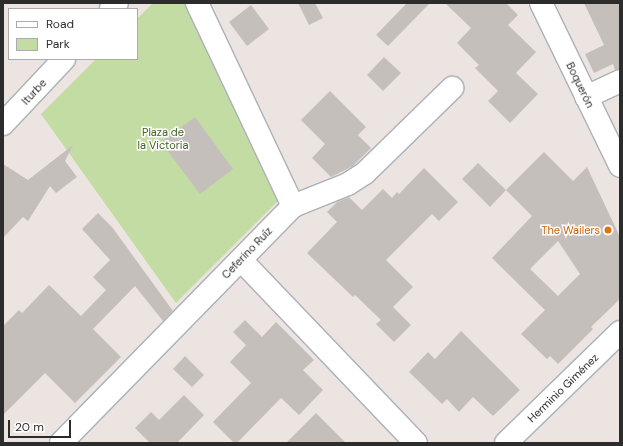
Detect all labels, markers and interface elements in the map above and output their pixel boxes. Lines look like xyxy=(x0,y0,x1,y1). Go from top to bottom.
legend xyxy=(8,8,138,60)
text: Road xyxy=(46,16,74,32)
text: Park xyxy=(46,36,70,52)
street label: Boquerón xyxy=(563,60,597,110)
street label: Iturbe xyxy=(19,76,49,108)
park label: Plaza de la Victoria xyxy=(138,126,188,152)
place label: The Wailers xyxy=(541,223,600,237)
street label: Ceferino Ruíz xyxy=(219,224,275,282)
marker: The Wailers xyxy=(603,225,613,235)
street label: Herminio Giménez xyxy=(525,351,601,425)
scale bar xyxy=(10,412,73,438)
text: 20 m xyxy=(15,419,44,435)

